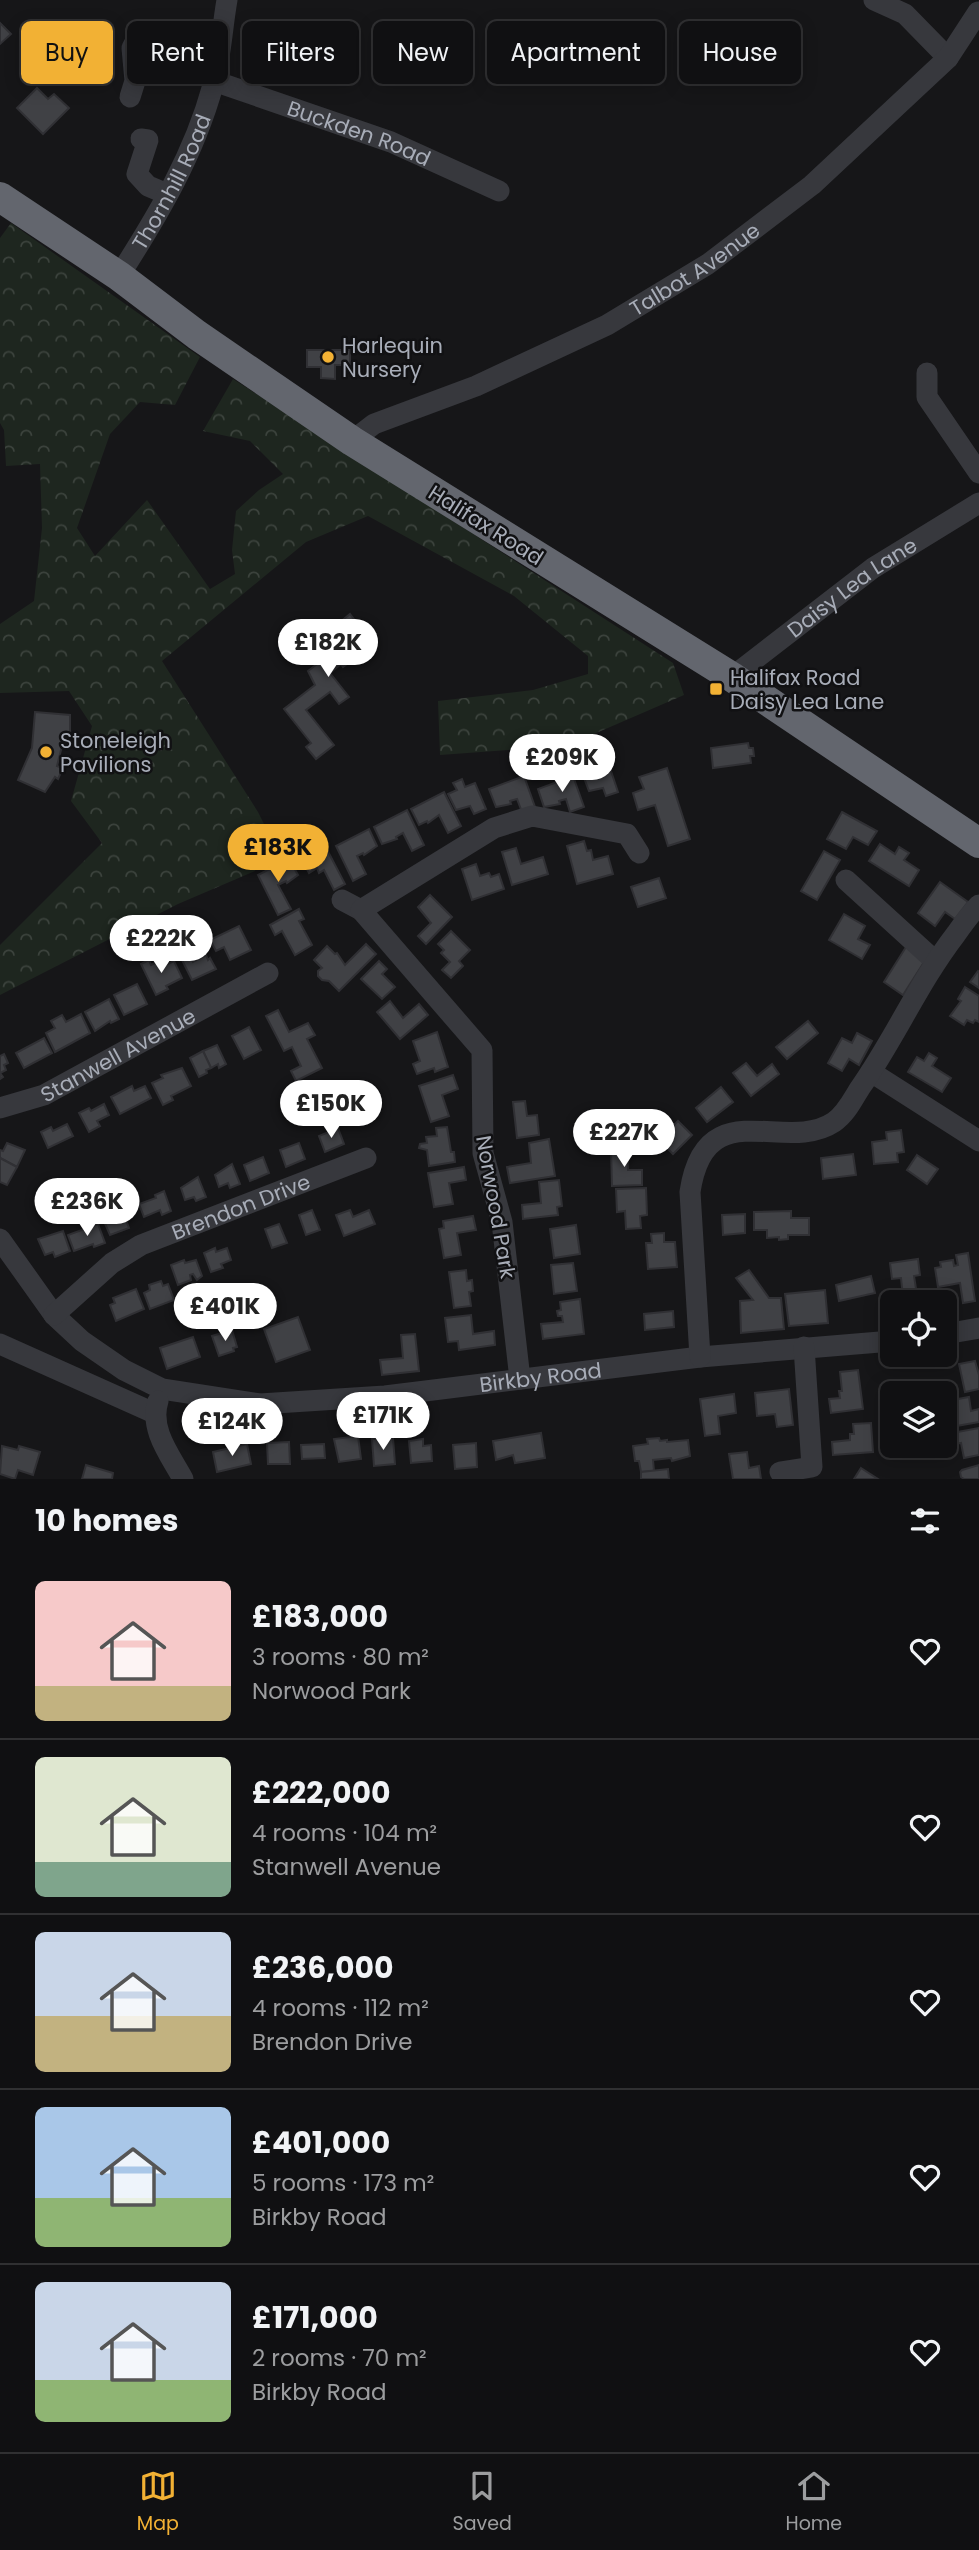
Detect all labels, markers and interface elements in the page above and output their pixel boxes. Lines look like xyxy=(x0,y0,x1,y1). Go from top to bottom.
chip: Buy xyxy=(21,21,113,84)
chip: Rent xyxy=(127,21,228,84)
chip: Filters xyxy=(242,21,359,84)
chip: New xyxy=(373,21,473,84)
chip: Apartment xyxy=(487,21,665,84)
chip: House xyxy=(679,21,801,84)
street label: Buckden Road xyxy=(284,93,435,173)
street label: Thornhill Road xyxy=(125,110,217,255)
street label: Talbot Avenue xyxy=(624,215,765,323)
place label: Harlequin Nursery xyxy=(342,331,443,384)
marker: Harlequin Nursery xyxy=(320,349,336,365)
street label: Halifax Road xyxy=(423,478,549,572)
street label: Daisy Lea Lane xyxy=(781,530,922,644)
pin: £182K xyxy=(279,620,377,679)
text: £182K xyxy=(294,626,362,658)
place label: Halifax Road Daisy Lea Lane xyxy=(730,663,884,716)
marker: Halifax Road Daisy Lea Lane xyxy=(708,681,724,697)
place label: Stoneleigh Pavilions xyxy=(60,726,171,779)
pin: £209K xyxy=(513,734,611,794)
text: £209K xyxy=(525,741,599,773)
marker: Stoneleigh Pavilions xyxy=(38,744,54,760)
pin: £183K xyxy=(229,824,327,884)
text: £183K xyxy=(244,831,312,863)
pin: £222K xyxy=(112,916,210,975)
text: £222K xyxy=(126,922,196,954)
street label: Stanwell Avenue xyxy=(35,1001,201,1109)
pin: £150K xyxy=(282,1080,380,1140)
text: £150K xyxy=(296,1087,366,1119)
pin: £227K xyxy=(575,1110,673,1169)
text: £227K xyxy=(589,1116,659,1148)
street label: Norwood Park xyxy=(469,1133,523,1281)
street label: Brendon Drive xyxy=(167,1166,314,1246)
pin: £236K xyxy=(38,1178,136,1238)
text: £236K xyxy=(51,1185,123,1217)
pin: £401K xyxy=(176,1284,274,1343)
text: £401K xyxy=(190,1290,260,1322)
map controls xyxy=(880,1290,957,1458)
button: locate xyxy=(880,1290,957,1367)
street label: Birkby Road xyxy=(478,1355,603,1399)
button: layers xyxy=(880,1381,957,1458)
pin: £171K xyxy=(334,1392,432,1452)
pin: £124K xyxy=(183,1398,281,1458)
text: £171K xyxy=(353,1399,413,1431)
text: £124K xyxy=(198,1405,266,1437)
text: 10 homes xyxy=(35,1499,179,1542)
icon: filters xyxy=(906,1502,944,1540)
text: £183,000 xyxy=(252,1595,388,1638)
icon: home xyxy=(91,1609,175,1693)
icon: heart xyxy=(906,1632,944,1670)
text: 3 rooms · 80 m² xyxy=(252,1641,429,1673)
text: Norwood Park xyxy=(252,1675,411,1707)
text: £222,000 xyxy=(252,1771,391,1814)
icon: home xyxy=(91,1785,175,1869)
icon: heart xyxy=(906,1808,944,1846)
text: 4 rooms · 104 m² xyxy=(252,1817,437,1849)
text: Stanwell Avenue xyxy=(252,1851,441,1883)
text: £236,000 xyxy=(252,1946,394,1989)
icon: home xyxy=(91,1960,175,2044)
icon: heart xyxy=(906,1983,944,2021)
text: 4 rooms · 112 m² xyxy=(252,1992,429,2024)
text: Brendon Drive xyxy=(252,2026,412,2058)
text: £401,000 xyxy=(252,2121,390,2164)
icon: home xyxy=(91,2135,175,2219)
icon: heart xyxy=(906,2158,944,2196)
text: 5 rooms · 173 m² xyxy=(252,2167,434,2199)
text: Birkby Road xyxy=(252,2201,387,2233)
text: £171,000 xyxy=(252,2296,378,2339)
icon: home xyxy=(91,2310,175,2394)
icon: heart xyxy=(906,2333,944,2371)
text: 2 rooms · 70 m² xyxy=(252,2342,427,2374)
text: Birkby Road xyxy=(252,2376,387,2408)
tab: Map xyxy=(137,2467,179,2538)
tab: Saved xyxy=(453,2467,512,2538)
tab: Home xyxy=(785,2467,842,2538)

